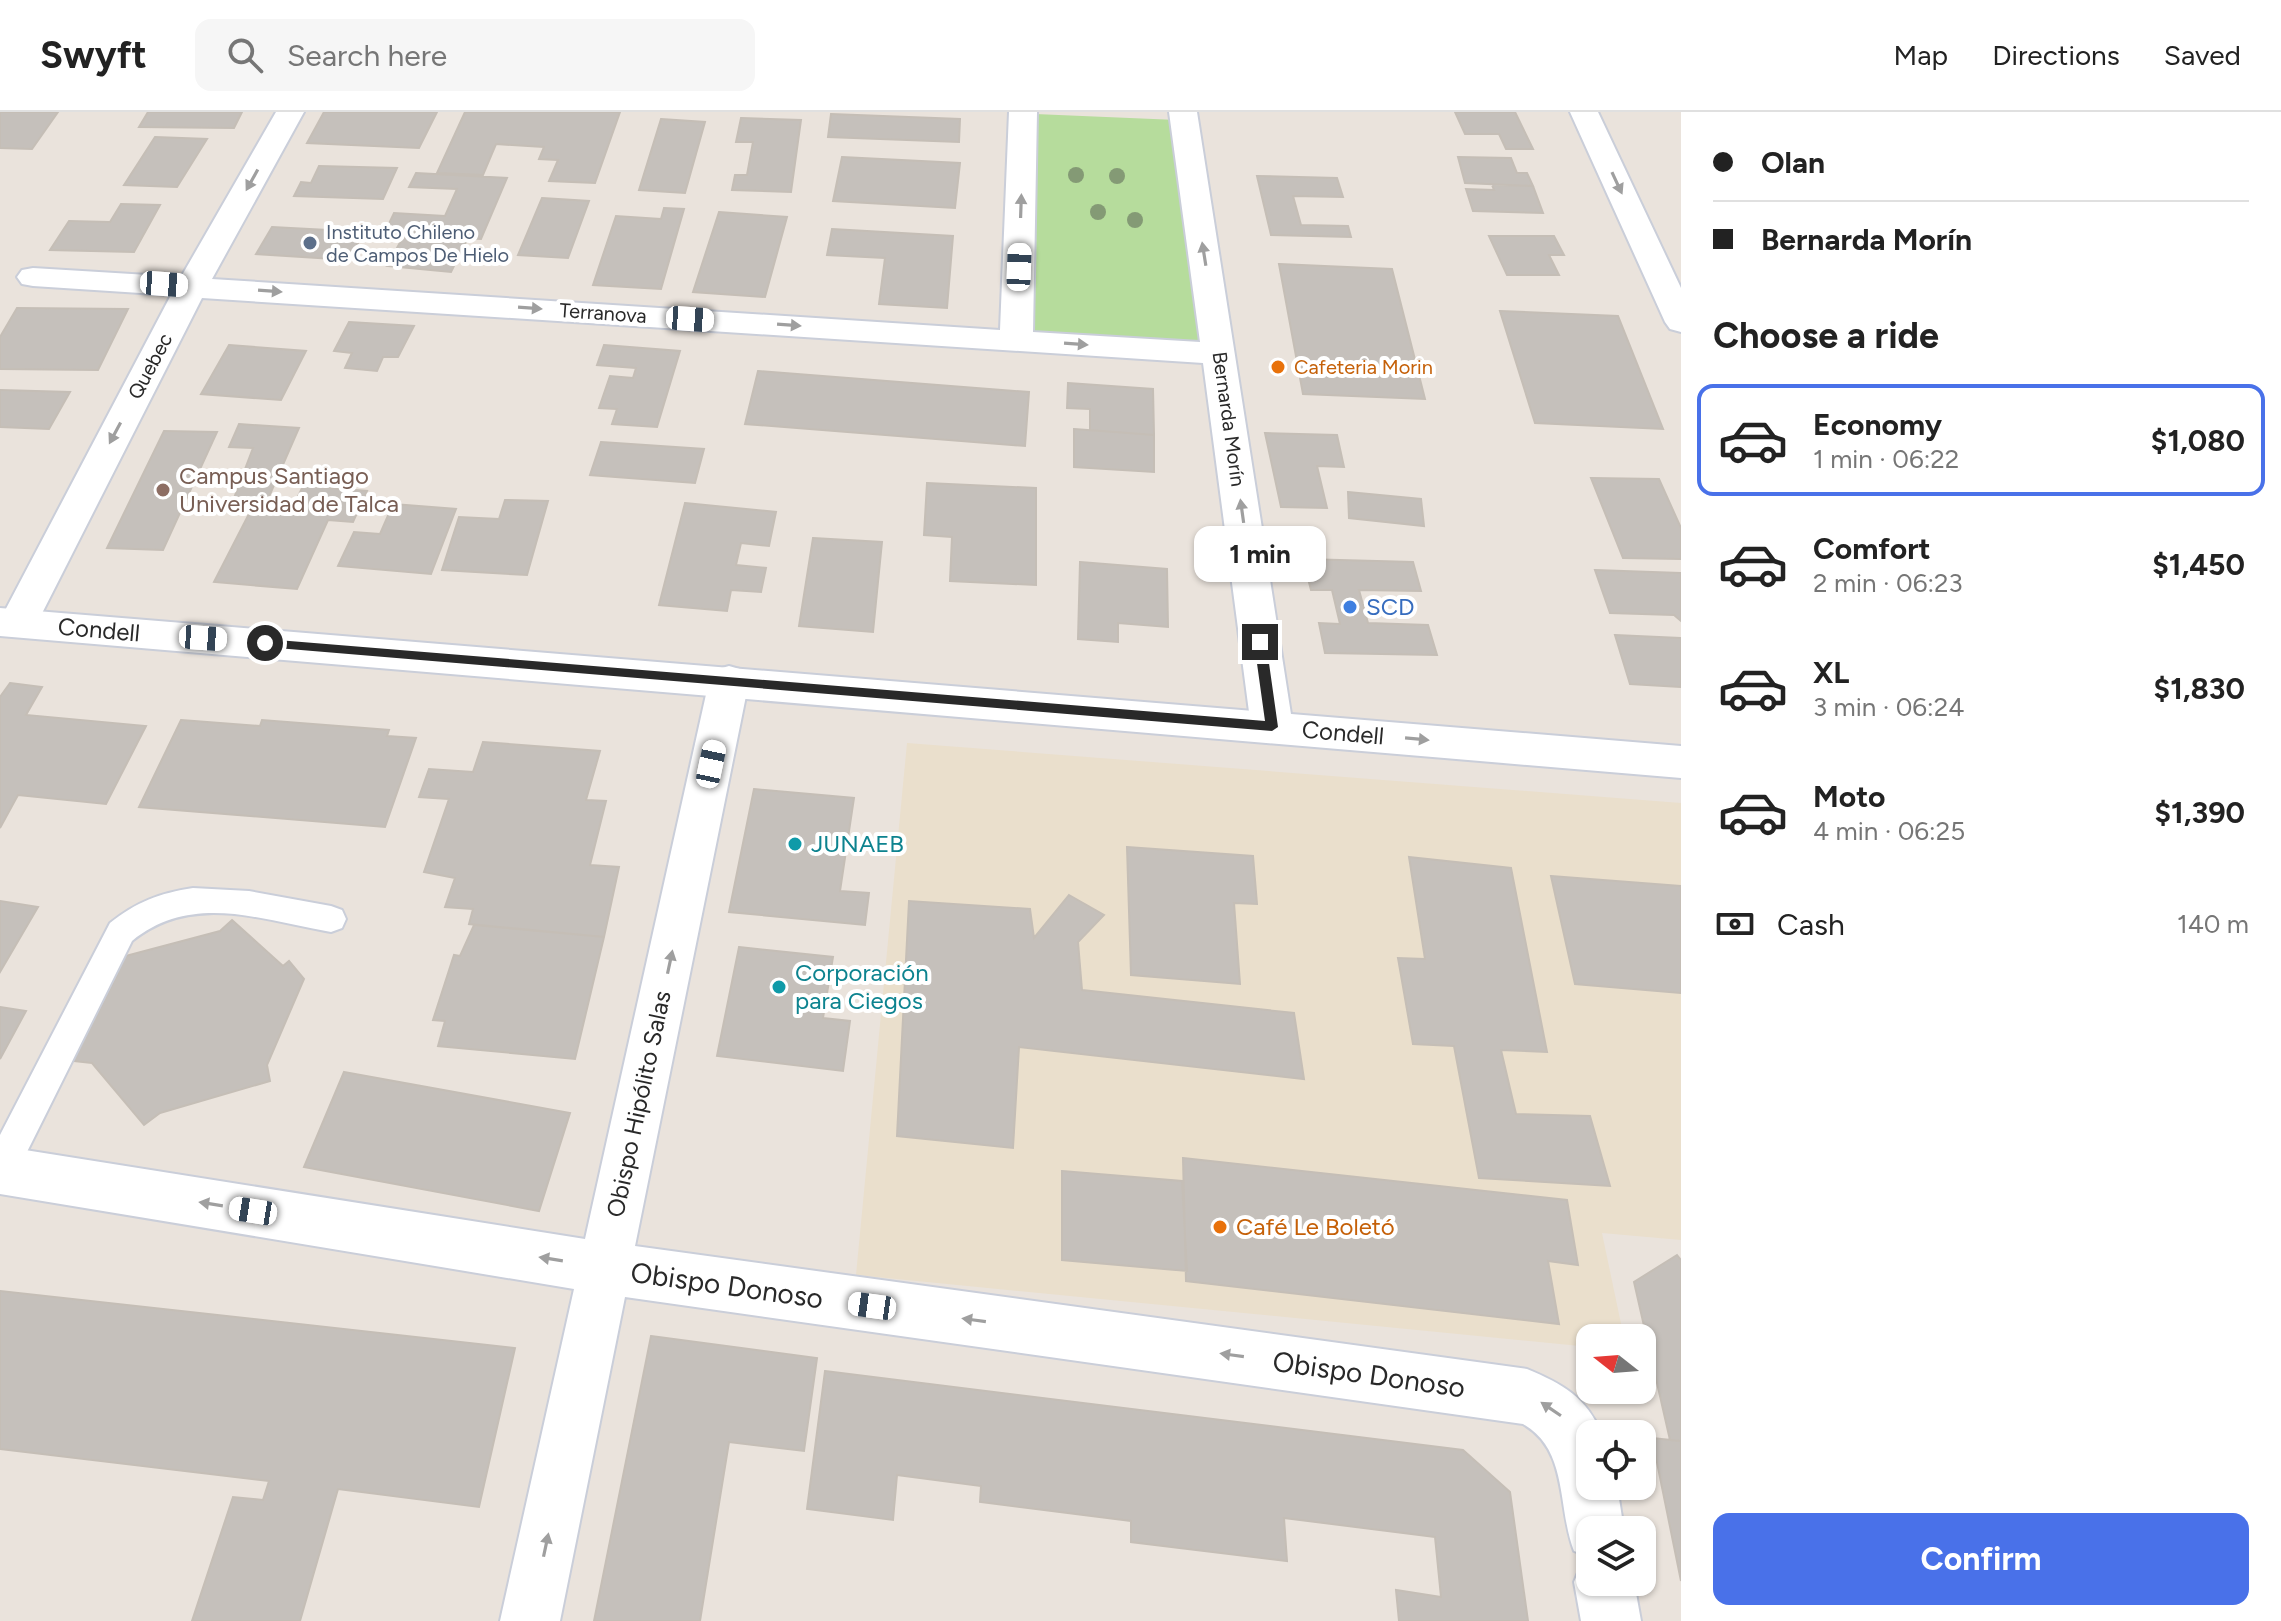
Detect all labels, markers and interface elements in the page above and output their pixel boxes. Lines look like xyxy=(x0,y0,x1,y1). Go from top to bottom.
search box xyxy=(195,19,755,91)
text: Swyft xyxy=(40,32,147,78)
icon: search xyxy=(223,33,267,77)
text: Search here xyxy=(287,37,447,74)
text: Map xyxy=(1894,38,1948,72)
text: Directions xyxy=(1992,38,2120,72)
text: Saved xyxy=(2164,38,2241,72)
text: Olan xyxy=(1761,144,1825,181)
one-way arrow xyxy=(245,169,259,192)
one-way arrow xyxy=(1610,171,1624,195)
one-way arrow xyxy=(1014,193,1027,218)
place label: Instituto Chileno de Campos De Hielo xyxy=(326,220,509,267)
text: Bernarda Morín xyxy=(1761,221,1972,258)
marker: Instituto Chileno de Campos De Hielo xyxy=(301,234,319,252)
one-way arrow xyxy=(1198,241,1210,266)
car xyxy=(1006,243,1032,291)
car xyxy=(139,270,189,298)
one-way arrow xyxy=(258,285,283,298)
street label: Terranova xyxy=(559,298,647,328)
one-way arrow xyxy=(518,302,543,315)
car xyxy=(665,305,715,333)
text: Choose a ride xyxy=(1713,314,1939,357)
one-way arrow xyxy=(777,319,802,332)
street label: Quebec xyxy=(123,329,177,403)
one-way arrow xyxy=(1064,338,1089,351)
street label: Bernarda Morín xyxy=(1208,350,1250,488)
place label: Cafeteria Morin xyxy=(1294,355,1433,379)
marker: Cafeteria Morin xyxy=(1269,358,1287,376)
icon: car xyxy=(1717,404,1789,476)
text: Economy xyxy=(1813,406,1942,443)
one-way arrow xyxy=(108,422,121,445)
text: $1,080 xyxy=(2151,422,2245,459)
text: 1 min · 06:22 xyxy=(1813,443,1959,475)
place label: Campus Santiago Universidad de Talca xyxy=(179,461,399,518)
marker: Campus Santiago Universidad de Talca xyxy=(154,481,172,499)
one-way arrow xyxy=(1235,498,1248,523)
callout: 1 min xyxy=(1194,526,1326,582)
icon: car xyxy=(1717,528,1789,600)
text: Comfort xyxy=(1813,530,1931,567)
text: 1 min xyxy=(1229,538,1291,570)
text: $1,450 xyxy=(2152,546,2245,583)
text: 2 min · 06:23 xyxy=(1813,567,1963,599)
place label: SCD xyxy=(1366,592,1415,621)
marker: SCD xyxy=(1341,598,1359,616)
street label: Condell xyxy=(57,611,141,648)
car xyxy=(178,624,228,652)
route end xyxy=(1242,624,1278,660)
route start xyxy=(247,625,283,661)
icon: car xyxy=(1717,652,1789,724)
text: XL xyxy=(1813,654,1849,691)
text: $1,830 xyxy=(2154,670,2245,707)
text: 3 min · 06:24 xyxy=(1813,691,1964,723)
street label: Condell xyxy=(1301,714,1385,751)
one-way arrow xyxy=(1405,733,1430,746)
car xyxy=(694,738,728,790)
icon: car xyxy=(1717,776,1789,848)
text: Moto xyxy=(1813,778,1885,815)
text: $1,390 xyxy=(2154,794,2245,831)
text: 4 min · 06:25 xyxy=(1813,815,1965,847)
place label: JUNAEB xyxy=(811,829,904,858)
marker: JUNAEB xyxy=(786,835,804,853)
icon: cash xyxy=(1713,902,1757,946)
text: Cash xyxy=(1777,906,1845,943)
text: 140 m xyxy=(2177,908,2249,940)
one-way arrow xyxy=(664,949,676,974)
place label: Corporación para Ciegos xyxy=(795,958,929,1015)
marker: Corporación para Ciegos xyxy=(770,978,788,996)
street label: Obispo Hipólito Salas xyxy=(600,988,677,1220)
car xyxy=(227,1195,279,1227)
one-way arrow xyxy=(198,1197,223,1210)
place label: Café Le Boletó xyxy=(1236,1212,1395,1241)
marker: Café Le Boletó xyxy=(1211,1218,1229,1236)
one-way arrow xyxy=(538,1253,563,1265)
street label: Obispo Donoso xyxy=(629,1255,825,1315)
car xyxy=(847,1291,897,1321)
one-way arrow xyxy=(962,1313,987,1326)
north arrow xyxy=(1576,1324,1656,1404)
map controls xyxy=(1576,1324,1656,1596)
street label: Obispo Donoso xyxy=(1271,1344,1467,1404)
one-way arrow xyxy=(1219,1348,1244,1361)
one-way arrow xyxy=(1540,1401,1561,1416)
button: locate xyxy=(1576,1420,1656,1500)
button: Confirm xyxy=(1713,1513,2249,1605)
button: layers xyxy=(1576,1516,1656,1596)
one-way arrow xyxy=(540,1532,553,1557)

